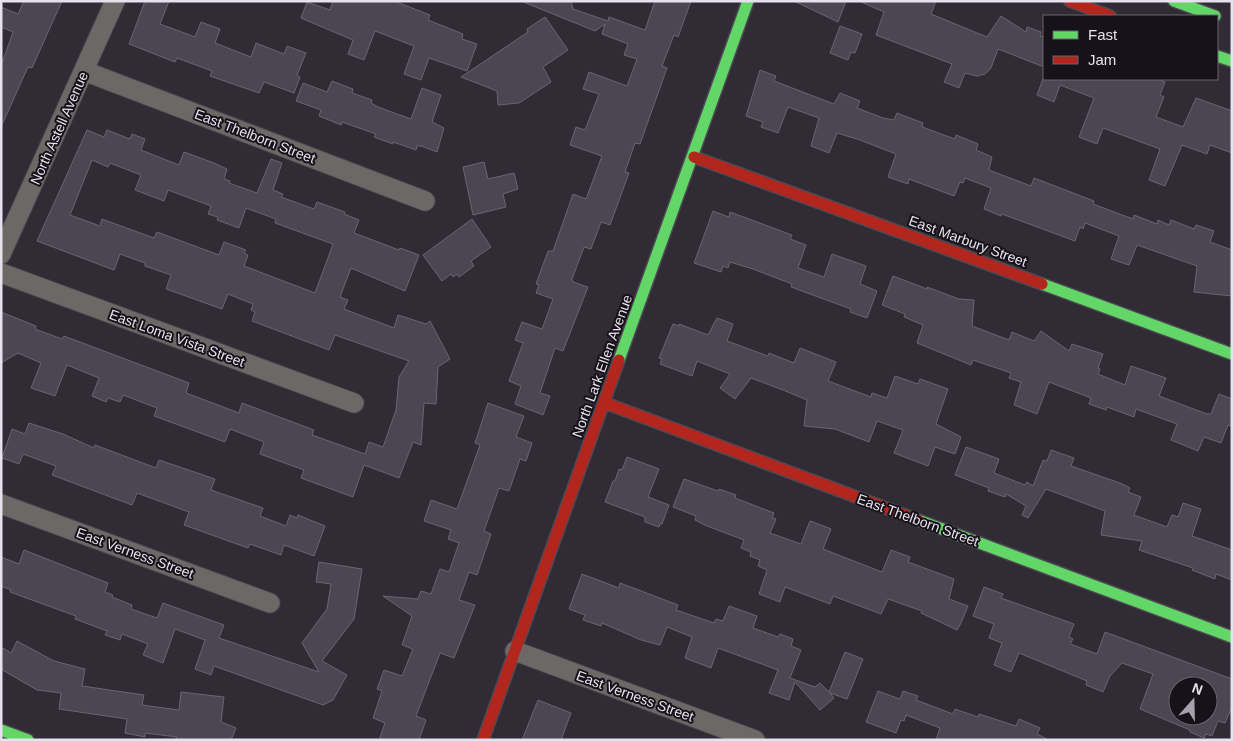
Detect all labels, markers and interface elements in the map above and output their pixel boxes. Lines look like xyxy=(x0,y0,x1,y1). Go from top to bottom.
legend xyxy=(1043,15,1218,80)
text: Fast xyxy=(1088,26,1118,43)
text: Jam xyxy=(1088,51,1116,68)
street label: North Astell Avenue xyxy=(27,69,91,187)
street label: East Thelborn Street xyxy=(192,106,318,166)
street label: East Marbury Street xyxy=(907,212,1029,270)
street label: North Lark Ellen Avenue xyxy=(569,292,635,440)
street label: East Loma Vista Street xyxy=(107,306,247,370)
street label: East Thelborn Street xyxy=(855,491,981,549)
street label: East Verness Street xyxy=(74,524,196,582)
street label: East Verness Street xyxy=(574,667,696,725)
north arrow xyxy=(1168,676,1218,726)
text: N xyxy=(1190,680,1205,698)

